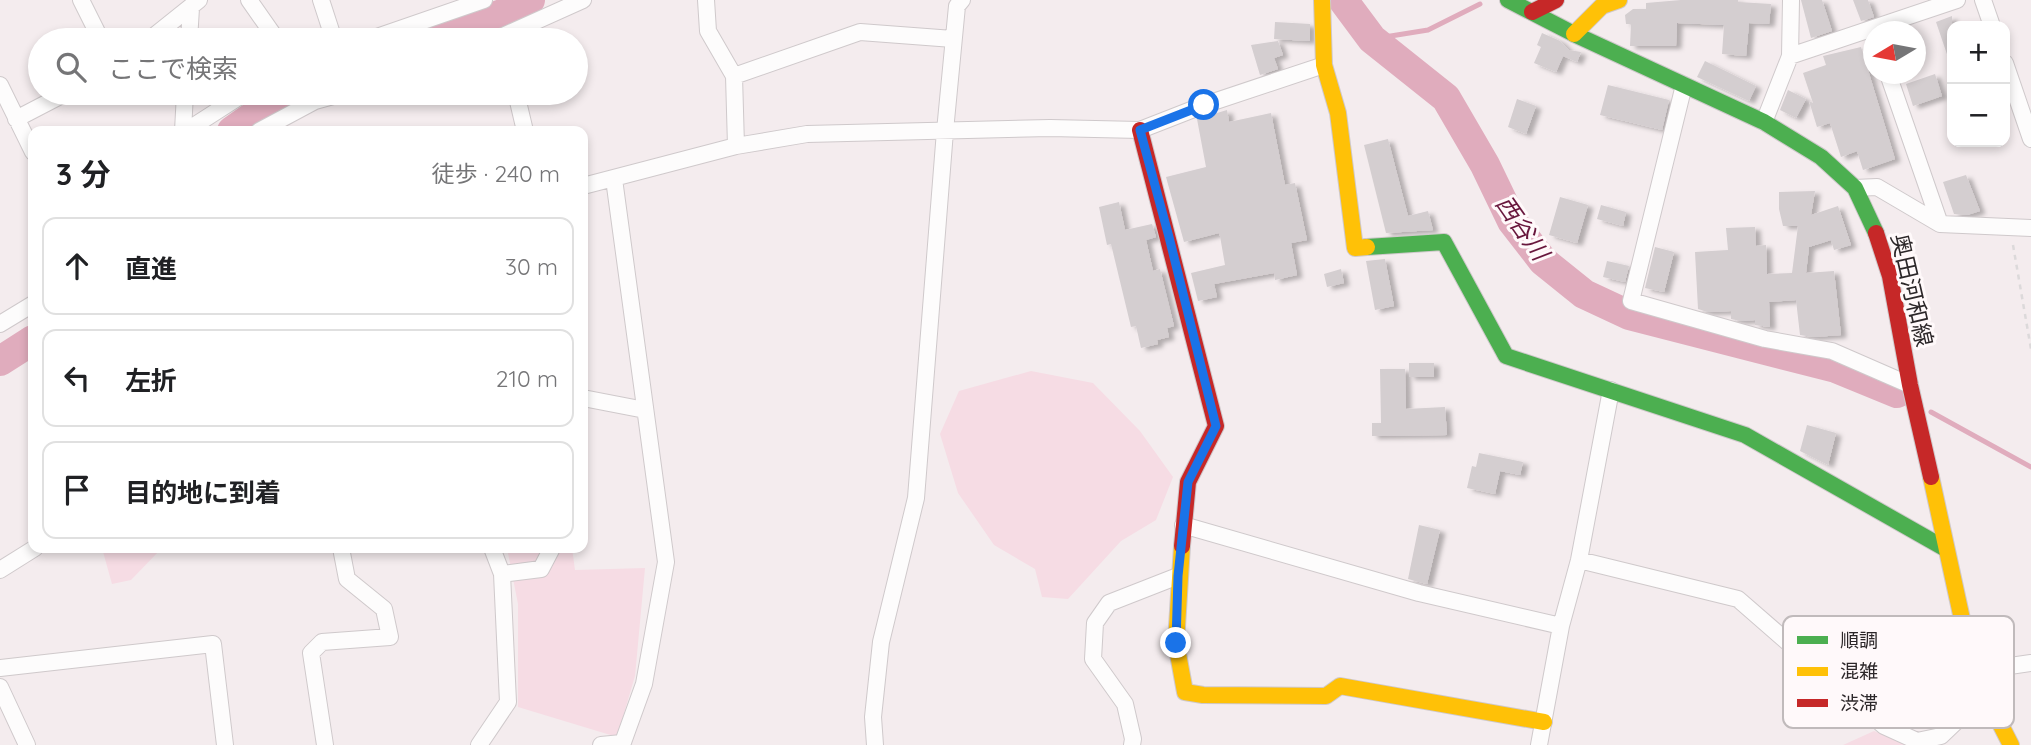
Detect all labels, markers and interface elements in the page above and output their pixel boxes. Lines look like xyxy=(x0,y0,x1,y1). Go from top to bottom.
north arrow xyxy=(1863,21,1926,84)
map controls xyxy=(1947,21,2010,147)
button: + xyxy=(1947,21,2010,84)
search box xyxy=(28,28,588,105)
icon: search xyxy=(52,48,90,86)
text: ここで検索 xyxy=(108,52,238,85)
button: − xyxy=(1947,84,2010,147)
route start xyxy=(1188,89,1219,120)
text: 3 分 xyxy=(56,155,111,193)
text: 徒歩 · 240 m xyxy=(431,159,560,188)
water label: 西谷川 xyxy=(1490,189,1557,268)
street label: 奥田河和線 xyxy=(1885,231,1940,349)
icon: ahead xyxy=(58,247,96,285)
text: 直進 xyxy=(125,252,177,285)
text: 30 m xyxy=(505,252,558,281)
icon: left xyxy=(58,359,96,397)
text: 左折 xyxy=(125,364,177,397)
text: 210 m xyxy=(496,364,558,393)
icon: arrive xyxy=(58,471,96,509)
text: 目的地に到着 xyxy=(125,476,281,509)
legend xyxy=(1783,616,2014,728)
route end xyxy=(1160,627,1191,658)
text: 順調 xyxy=(1840,628,1878,652)
text: 混雑 xyxy=(1840,659,1878,683)
text: 渋滞 xyxy=(1840,691,1878,715)

